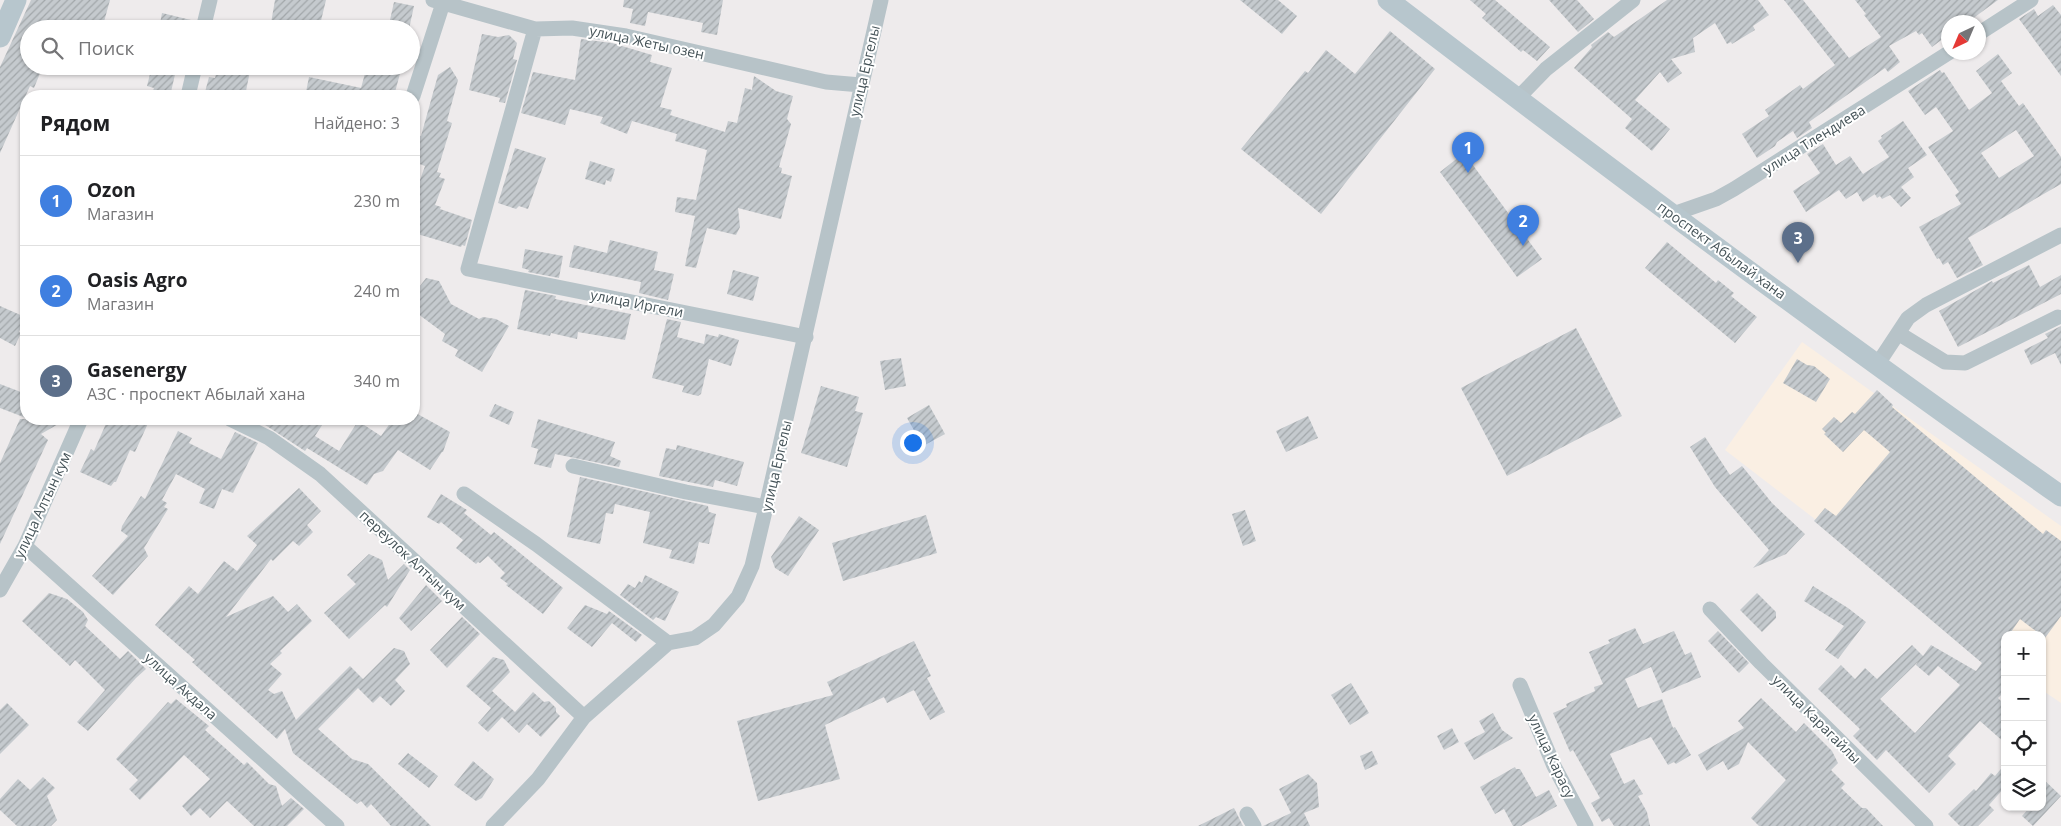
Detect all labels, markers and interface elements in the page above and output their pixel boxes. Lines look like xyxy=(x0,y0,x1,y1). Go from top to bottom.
north arrow xyxy=(1941,15,1986,60)
search box xyxy=(20,20,420,75)
street label: улица Жеты озен xyxy=(588,21,706,63)
street label: улица Ергелы xyxy=(844,23,884,119)
icon: search xyxy=(38,34,66,62)
text: Поиск xyxy=(78,35,134,61)
street label: улица Тлендиева xyxy=(1759,100,1869,178)
text: Рядом xyxy=(40,109,110,137)
text: Найдено: 3 xyxy=(314,112,400,134)
pin: 1 xyxy=(1452,132,1484,173)
text: Ozon xyxy=(87,177,136,203)
text: 1 xyxy=(51,190,61,212)
text: 230 m xyxy=(354,190,400,212)
street label: проспект Абылай хана xyxy=(1654,197,1790,303)
text: Магазин xyxy=(87,203,154,225)
pin: 2 xyxy=(1507,205,1539,246)
pin: 3 xyxy=(1782,222,1814,263)
text: Oasis Agro xyxy=(87,267,187,293)
text: 2 xyxy=(51,280,61,302)
text: 240 m xyxy=(354,280,400,302)
street label: улица Иргели xyxy=(589,285,685,321)
text: Магазин xyxy=(87,293,154,315)
text: Gasenergy xyxy=(87,357,187,383)
text: 3 xyxy=(51,370,61,392)
text: 340 m xyxy=(354,370,400,392)
text: АЗС · проспект Абылай хана xyxy=(87,383,305,405)
street label: улица Ергелы xyxy=(756,418,796,514)
your location xyxy=(900,430,926,456)
street label: улица Алтын кум xyxy=(9,449,75,561)
street label: переулок Алтын кум xyxy=(356,506,470,614)
map controls xyxy=(2001,631,2046,811)
button: + xyxy=(2001,631,2046,676)
street label: улица Акдала xyxy=(141,648,221,724)
street label: улица Карагайлы xyxy=(1768,670,1866,768)
button: − xyxy=(2001,676,2046,721)
street label: улица Карасу xyxy=(1524,711,1580,802)
button: locate xyxy=(2001,721,2046,766)
button: layers xyxy=(2001,766,2046,811)

